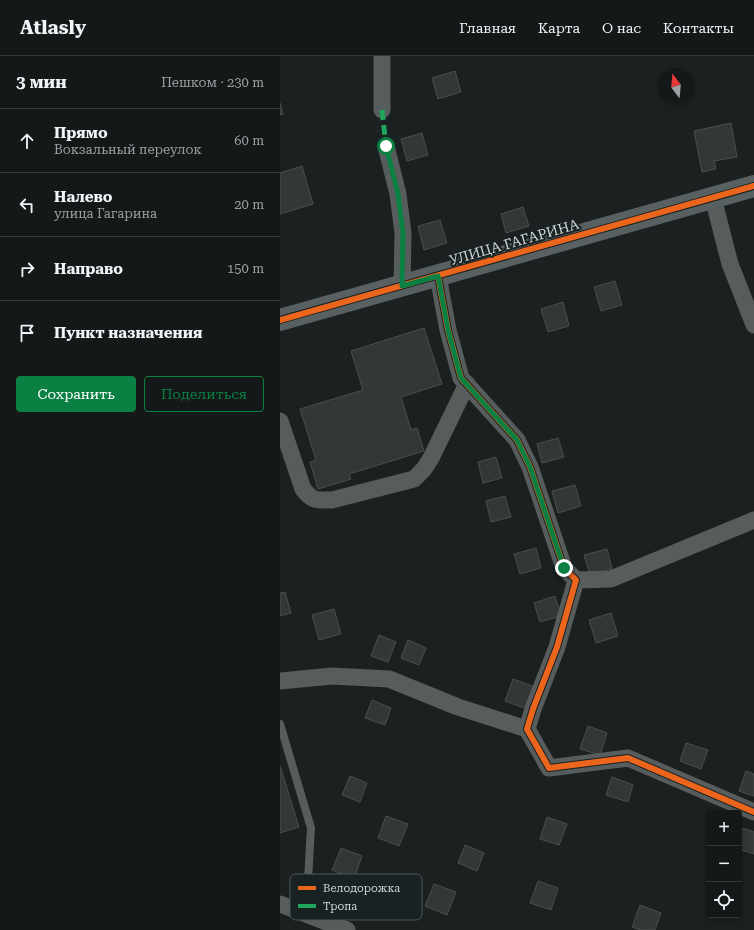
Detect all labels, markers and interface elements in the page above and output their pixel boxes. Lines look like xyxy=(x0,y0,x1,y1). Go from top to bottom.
text: Atlasly xyxy=(20,16,86,39)
text: Главная xyxy=(459,20,516,36)
text: Карта xyxy=(538,20,580,36)
text: О нас xyxy=(602,20,641,36)
text: Контакты xyxy=(663,20,734,36)
north arrow xyxy=(658,68,694,104)
text: 3 мин xyxy=(16,72,67,92)
text: Пешком · 230 m xyxy=(161,75,264,90)
text: Прямо xyxy=(54,124,108,142)
icon: ahead xyxy=(16,130,38,152)
text: 60 m xyxy=(234,133,264,148)
route start xyxy=(377,137,395,155)
text: Вокзальный переулок xyxy=(54,142,202,157)
text: Налево xyxy=(54,188,113,206)
icon: left xyxy=(16,194,38,216)
text: 20 m xyxy=(234,197,264,212)
text: улица Гагарина xyxy=(54,206,157,221)
street label: УЛИЦА ГАГАРИНА xyxy=(447,216,581,268)
icon: right xyxy=(16,258,38,280)
text: Направо xyxy=(54,260,123,278)
text: 150 m xyxy=(227,261,264,276)
icon: arrive xyxy=(16,322,38,344)
text: Пункт назначения xyxy=(54,324,202,342)
button: Сохранить xyxy=(16,376,136,412)
button: Поделиться xyxy=(144,376,264,412)
route end xyxy=(555,559,573,577)
map controls xyxy=(706,810,742,918)
button: + xyxy=(706,810,742,846)
button: − xyxy=(706,846,742,882)
legend xyxy=(290,874,422,920)
text: Велодорожка xyxy=(323,882,400,895)
button: locate xyxy=(706,882,742,918)
text: Тропа xyxy=(323,900,357,913)

